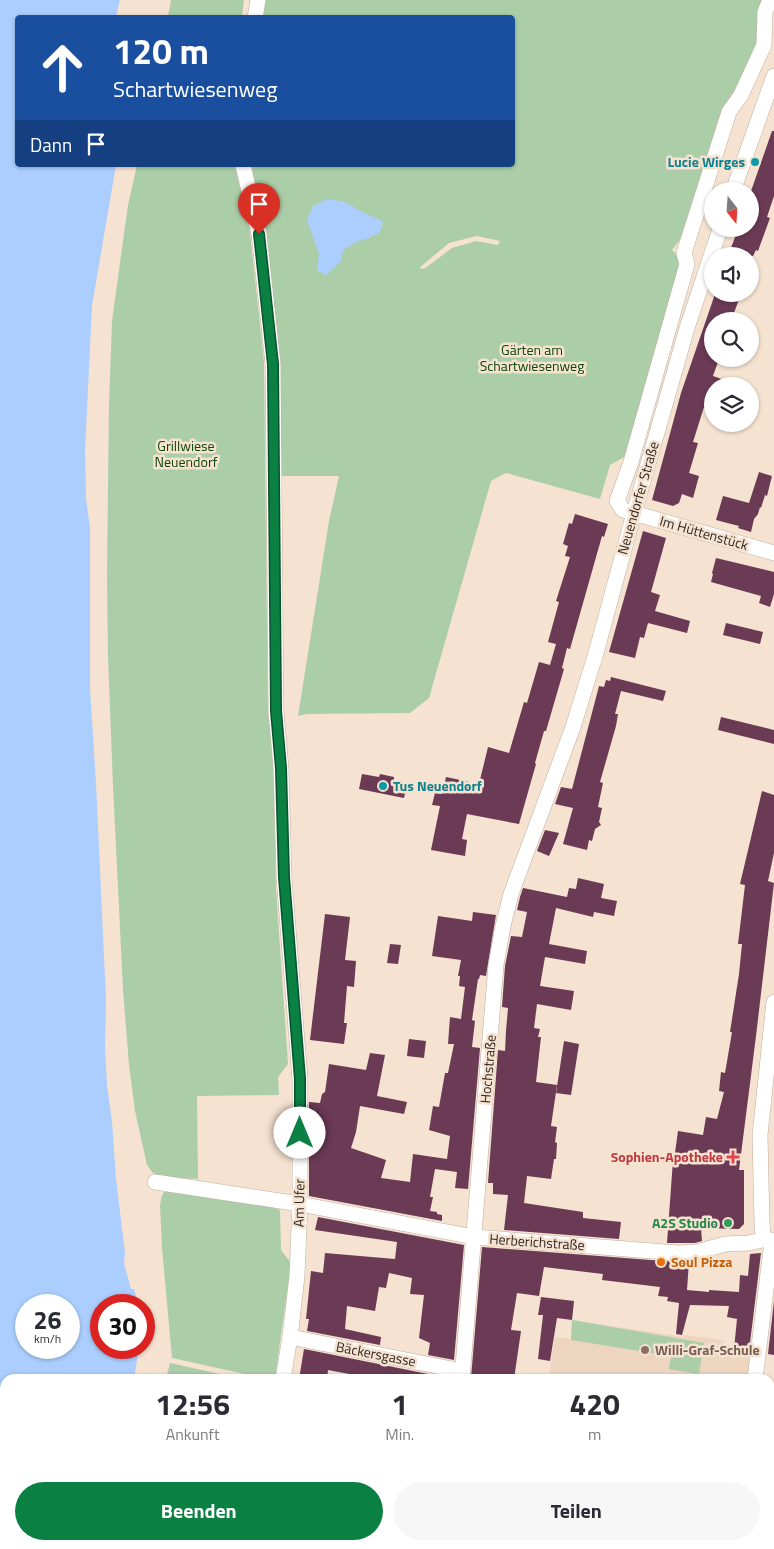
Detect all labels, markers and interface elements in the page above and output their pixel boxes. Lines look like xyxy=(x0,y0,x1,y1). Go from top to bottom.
text: 120 m xyxy=(113,24,209,78)
icon: ahead xyxy=(30,35,95,100)
text: Schartwiesenweg xyxy=(113,72,278,106)
text: Dann xyxy=(30,130,72,159)
icon: arrive xyxy=(82,130,110,158)
place label: Lucie Wirges xyxy=(668,151,745,172)
marker: Lucie Wirges xyxy=(749,156,761,168)
north arrow xyxy=(704,182,759,238)
map controls xyxy=(704,182,759,432)
pin xyxy=(238,183,280,234)
icon: arrive xyxy=(245,190,273,218)
button: sound xyxy=(704,247,759,302)
button: search xyxy=(704,312,759,367)
park label: Gärten am Schartwiesenweg xyxy=(480,339,584,376)
button: layers xyxy=(704,377,759,432)
park label: Grillwiese Neuendorf xyxy=(155,435,218,472)
street label: Neuendorfer Straße xyxy=(611,439,664,557)
street label: Im Hüttenstück xyxy=(657,510,751,555)
place label: Tus Neuendorf xyxy=(393,775,482,796)
marker: Tus Neuendorf xyxy=(377,780,389,792)
street label: Hochstraße xyxy=(474,1034,501,1104)
position arrow xyxy=(273,1106,325,1158)
place label: Sophien-Apotheke xyxy=(611,1146,723,1167)
marker: Sophien-Apotheke xyxy=(727,1151,739,1163)
street label: Am Ufer xyxy=(288,1178,309,1227)
place label: A2S Studio xyxy=(652,1212,718,1233)
marker: A2S Studio xyxy=(722,1217,734,1229)
street label: Herberichstraße xyxy=(489,1228,585,1255)
place label: Soul Pizza xyxy=(671,1251,732,1272)
marker: Soul Pizza xyxy=(655,1256,667,1268)
speed limit sign: 30 xyxy=(90,1294,155,1359)
text: 26 xyxy=(33,1301,62,1339)
text: km/h xyxy=(34,1329,61,1348)
street label: Bäckersgasse xyxy=(334,1335,418,1372)
place label: Willi-Graf-Schule xyxy=(655,1339,760,1360)
marker: Willi-Graf-Schule xyxy=(639,1344,651,1356)
text: 12:56 xyxy=(155,1381,230,1427)
text: 1 xyxy=(391,1381,408,1427)
text: 420 xyxy=(569,1381,620,1427)
text: Ankunft xyxy=(166,1422,220,1446)
text: Min. xyxy=(385,1422,414,1446)
text: m xyxy=(588,1422,601,1446)
button: Beenden xyxy=(15,1482,383,1540)
button: Teilen xyxy=(393,1482,760,1540)

